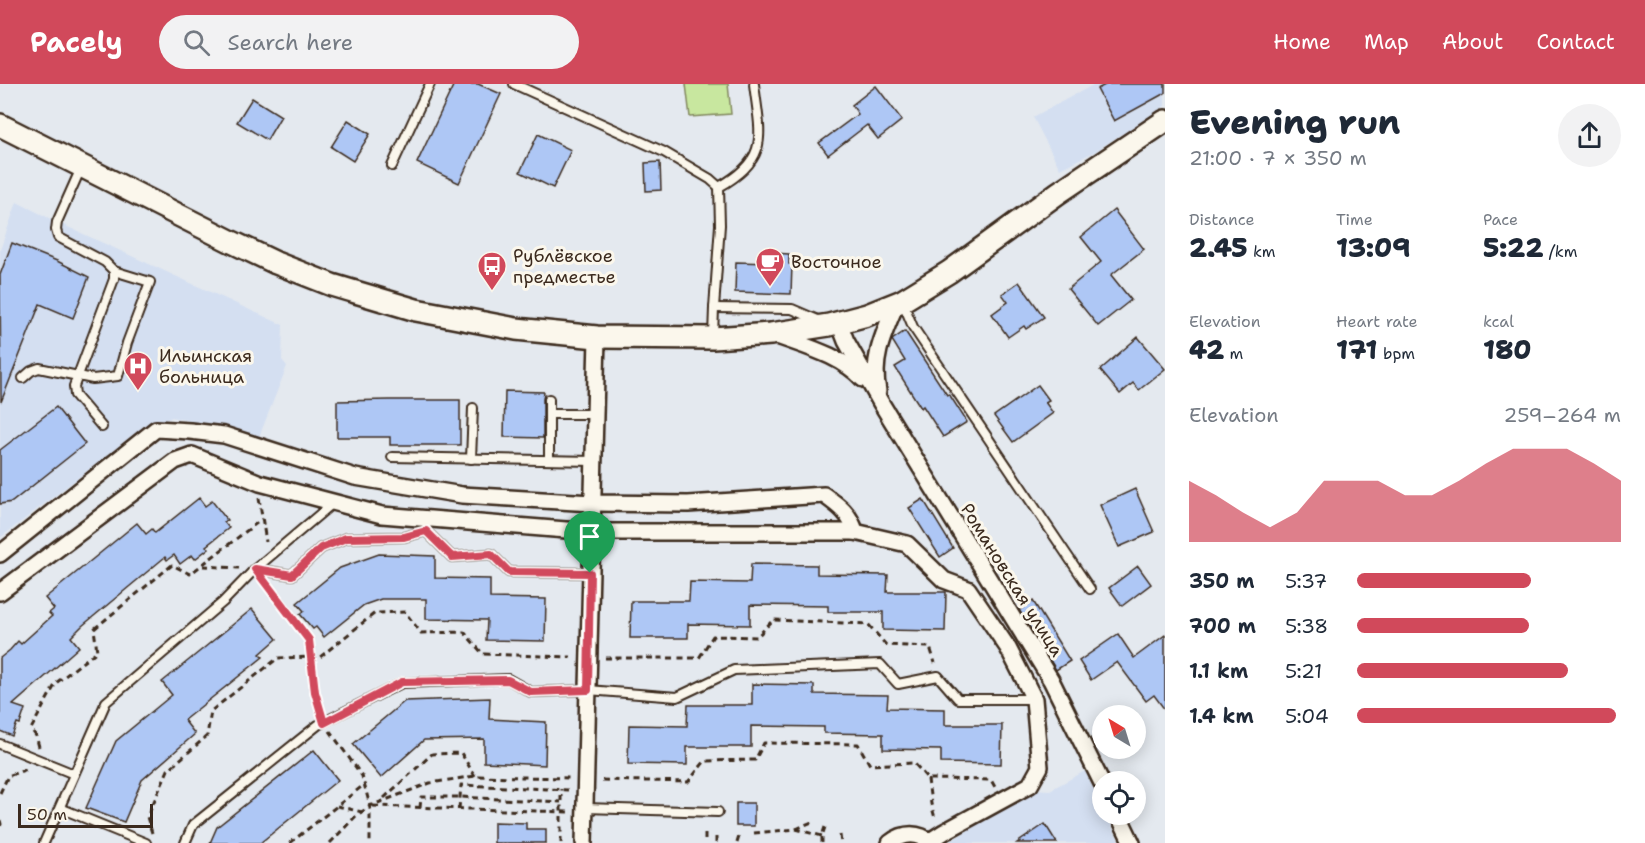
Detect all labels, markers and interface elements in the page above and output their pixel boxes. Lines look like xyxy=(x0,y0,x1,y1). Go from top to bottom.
search box xyxy=(159,15,579,69)
text: Pacely xyxy=(30,23,123,61)
icon: search xyxy=(180,26,213,59)
text: Search here xyxy=(228,28,353,57)
text: Home xyxy=(1273,28,1331,56)
text: Map xyxy=(1364,28,1409,56)
text: About xyxy=(1442,28,1503,56)
text: Contact xyxy=(1536,28,1615,56)
text: Evening run xyxy=(1189,100,1400,145)
button: share xyxy=(1558,104,1621,167)
text: 21:00 · 7 × 350 m xyxy=(1189,145,1367,171)
text: Distance xyxy=(1189,209,1255,230)
text: Time xyxy=(1336,209,1373,230)
text: Pace xyxy=(1483,209,1518,230)
text: 2.45 xyxy=(1189,230,1248,265)
text: 13:09 xyxy=(1336,230,1410,265)
text: 5:22 xyxy=(1483,230,1543,265)
text: km xyxy=(1248,241,1276,262)
text: /km xyxy=(1543,241,1577,262)
place label: Рублёвское предместье xyxy=(513,244,616,289)
cafe icon: Восточное xyxy=(754,246,786,288)
bus stop icon: Рублёвское предместье xyxy=(476,250,508,292)
place label: Восточное xyxy=(791,250,882,274)
text: Elevation xyxy=(1189,311,1261,332)
text: Heart rate xyxy=(1336,311,1418,332)
text: kcal xyxy=(1483,311,1514,332)
text: 42 xyxy=(1189,332,1224,367)
text: 171 xyxy=(1336,332,1378,367)
text: 180 xyxy=(1483,332,1532,367)
text: m xyxy=(1224,343,1243,364)
text: bpm xyxy=(1378,343,1415,364)
place label: Ильинская больница xyxy=(159,344,252,389)
hospital icon: Ильинская больница xyxy=(122,350,154,392)
text: Elevation xyxy=(1189,402,1279,428)
text: 259–264 m xyxy=(1504,402,1621,428)
street label: Романовская улица xyxy=(955,499,1069,661)
pin xyxy=(564,511,615,573)
icon: arrive xyxy=(573,520,606,553)
text: 350 m xyxy=(1189,568,1254,594)
text: 5:37 xyxy=(1285,568,1327,594)
text: 700 m xyxy=(1189,613,1256,639)
text: 5:38 xyxy=(1285,613,1328,639)
text: 1.1 km xyxy=(1189,658,1248,684)
text: 5:21 xyxy=(1285,658,1322,684)
text: 1.4 km xyxy=(1189,703,1254,729)
text: 5:04 xyxy=(1285,703,1329,729)
north arrow xyxy=(1092,705,1146,759)
map controls xyxy=(1092,705,1146,825)
button: locate xyxy=(1092,771,1146,825)
scale bar xyxy=(18,801,153,828)
text: 50 m xyxy=(27,804,67,825)

